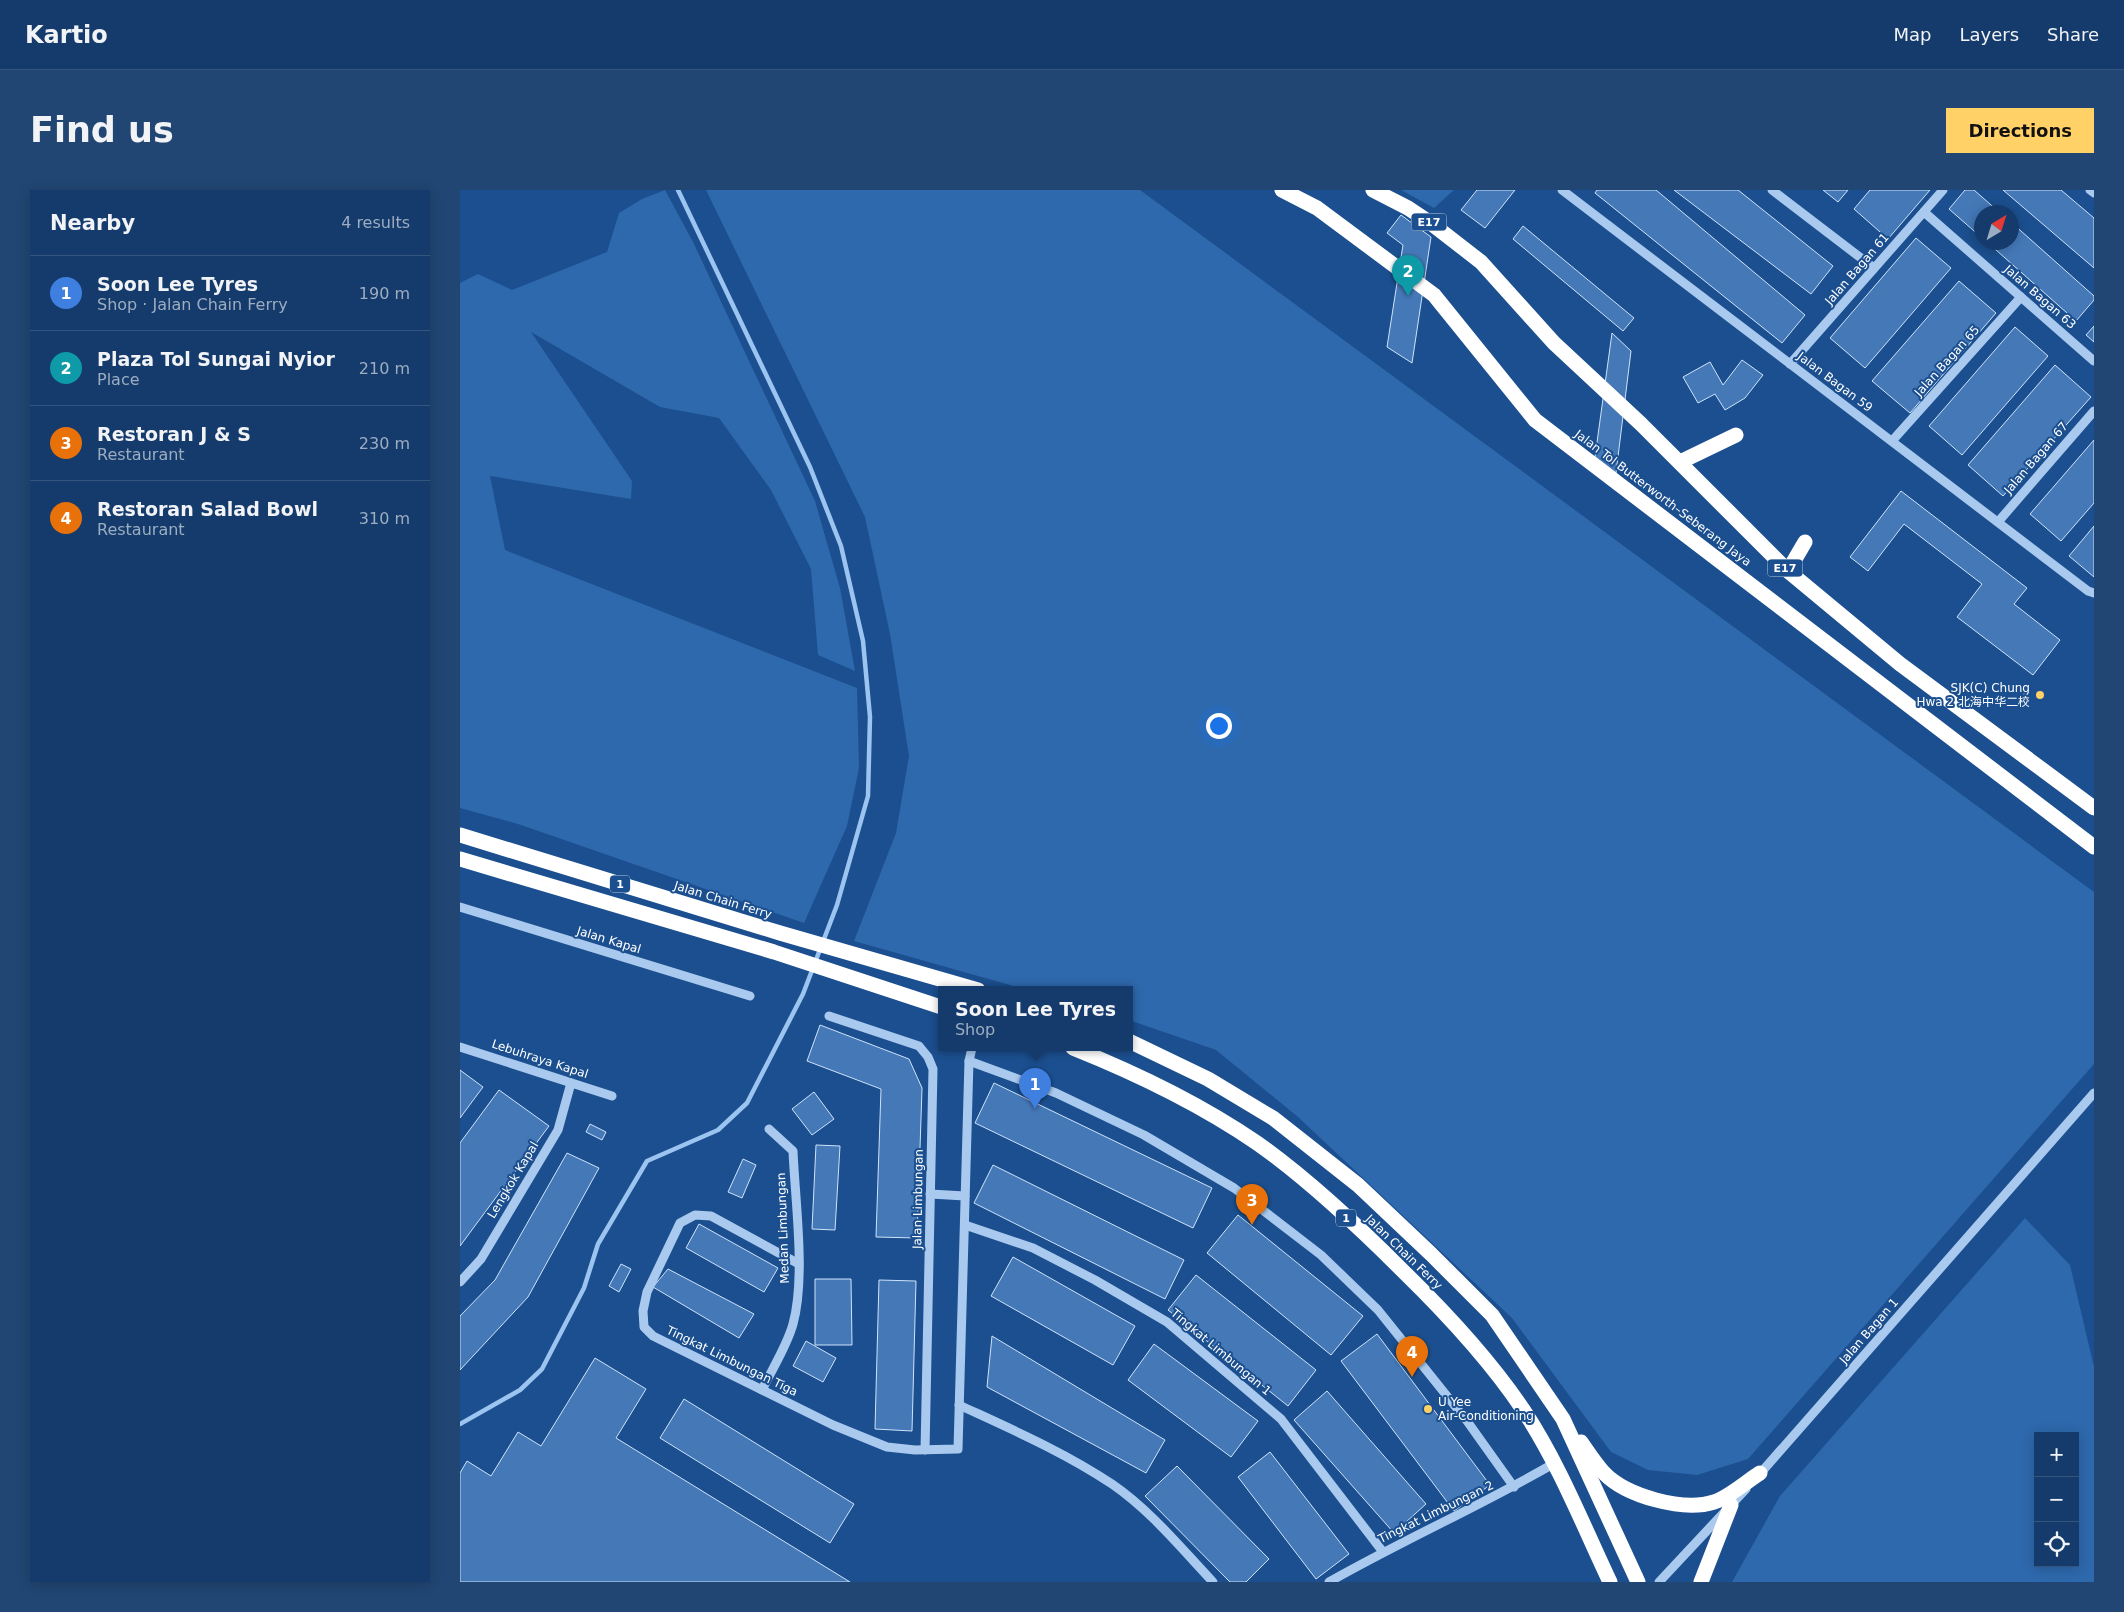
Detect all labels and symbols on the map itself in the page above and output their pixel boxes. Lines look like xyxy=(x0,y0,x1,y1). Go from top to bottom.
north arrow xyxy=(1974,205,2019,250)
road number: E17 xyxy=(1412,214,1446,231)
street label: Jalan Bagan 61 xyxy=(1821,230,1892,308)
pin: 2 xyxy=(1392,255,1424,296)
street label: Jalan Bagan 63 xyxy=(2001,261,2079,332)
street label: Jalan Bagan 65 xyxy=(1911,323,1982,400)
street label: Jalan Bagan 59 xyxy=(1794,349,1875,415)
street label: Jalan Bagan 67 xyxy=(2000,419,2071,497)
street label: Jalan Tol Butterworth–Seberang Jaya xyxy=(1571,426,1754,569)
road number: E17 xyxy=(1768,559,1802,576)
place label: SJK(C) Chung Hwa 2 北海中华二校 xyxy=(1917,681,2030,709)
marker: SJK(C) Chung Hwa 2 北海中华二校 xyxy=(2034,689,2046,701)
your location xyxy=(1206,713,1232,739)
road number: 1 xyxy=(610,876,630,892)
street label: Jalan Chain Ferry xyxy=(671,878,774,922)
street label: Jalan Kapal xyxy=(574,923,643,956)
street label: Lebuhraya Kapal xyxy=(490,1037,590,1081)
pin: 1 xyxy=(1019,1068,1051,1109)
street label: Lengkok Kapal xyxy=(485,1139,541,1221)
street label: Jalan Limbungan xyxy=(910,1149,926,1250)
street label: Medan Limbungan xyxy=(774,1172,792,1284)
pin: 3 xyxy=(1236,1184,1268,1225)
road number: 1 xyxy=(1336,1210,1356,1226)
street label: Jalan Chain Ferry xyxy=(1362,1211,1445,1292)
street label: Jalan Bagan 1 xyxy=(1836,1295,1901,1368)
street label: Tingkat Limbungan 1 xyxy=(1167,1305,1274,1398)
street label: Tingkat Limbungan Tiga xyxy=(663,1323,800,1399)
pin: 4 xyxy=(1396,1336,1428,1377)
place label: U Yee Air-Conditioning xyxy=(1438,1395,1534,1423)
marker: U Yee Air-Conditioning xyxy=(1422,1403,1434,1415)
street label: Tingkat Limbungan 2 xyxy=(1375,1478,1496,1547)

